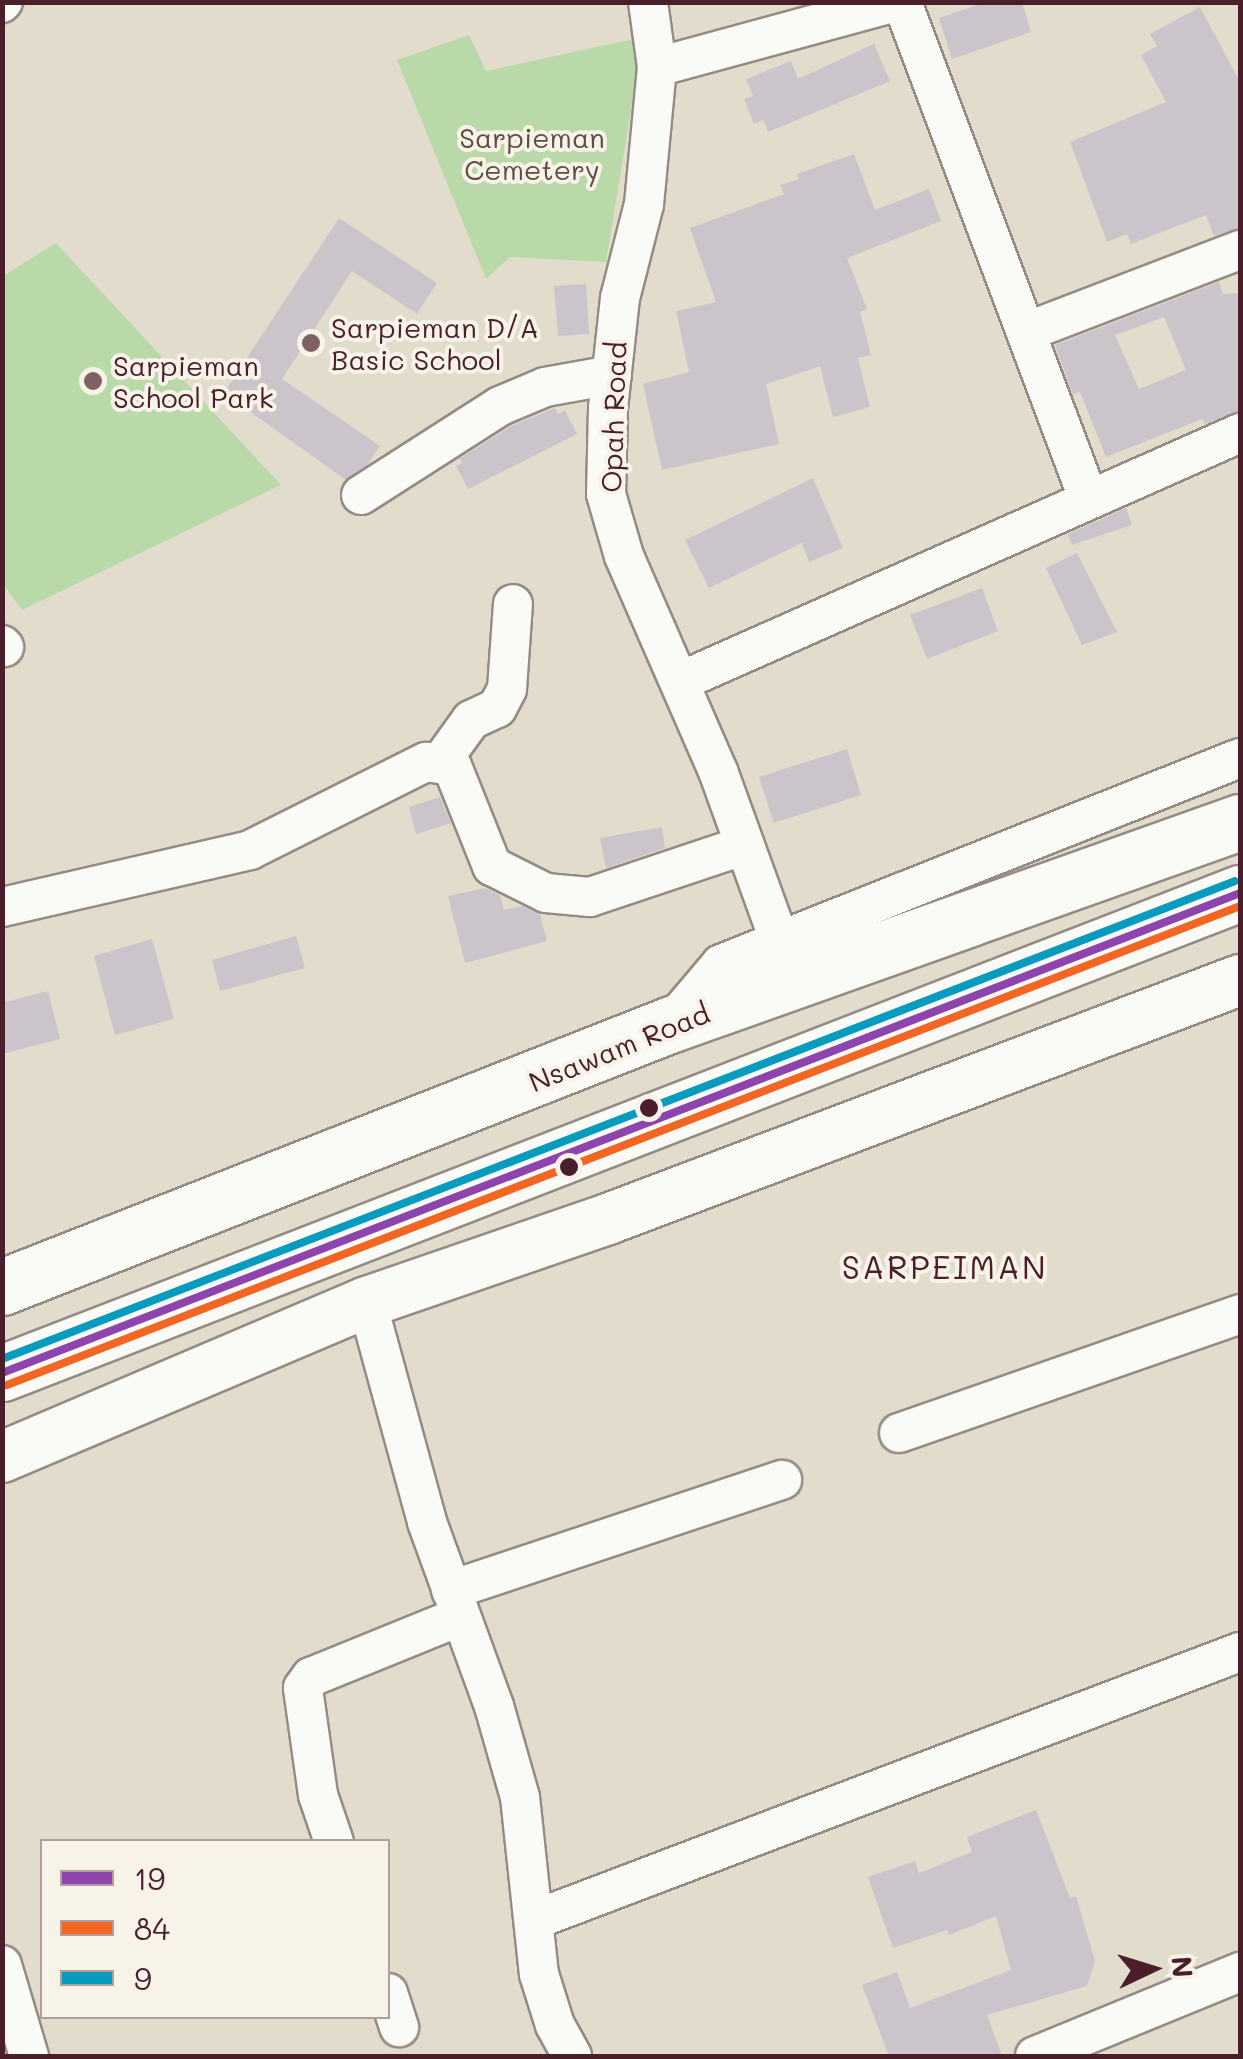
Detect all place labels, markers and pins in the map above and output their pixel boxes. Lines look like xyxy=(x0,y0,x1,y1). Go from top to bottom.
place label: Sarpieman D/A Basic School xyxy=(331,310,539,376)
marker: Sarpieman D/A Basic School xyxy=(300,332,322,354)
place label: Sarpieman School Park xyxy=(113,348,274,414)
marker: Sarpieman School Park xyxy=(82,370,104,392)
unlabelled marker xyxy=(639,1098,659,1118)
unlabelled marker xyxy=(559,1157,579,1177)

